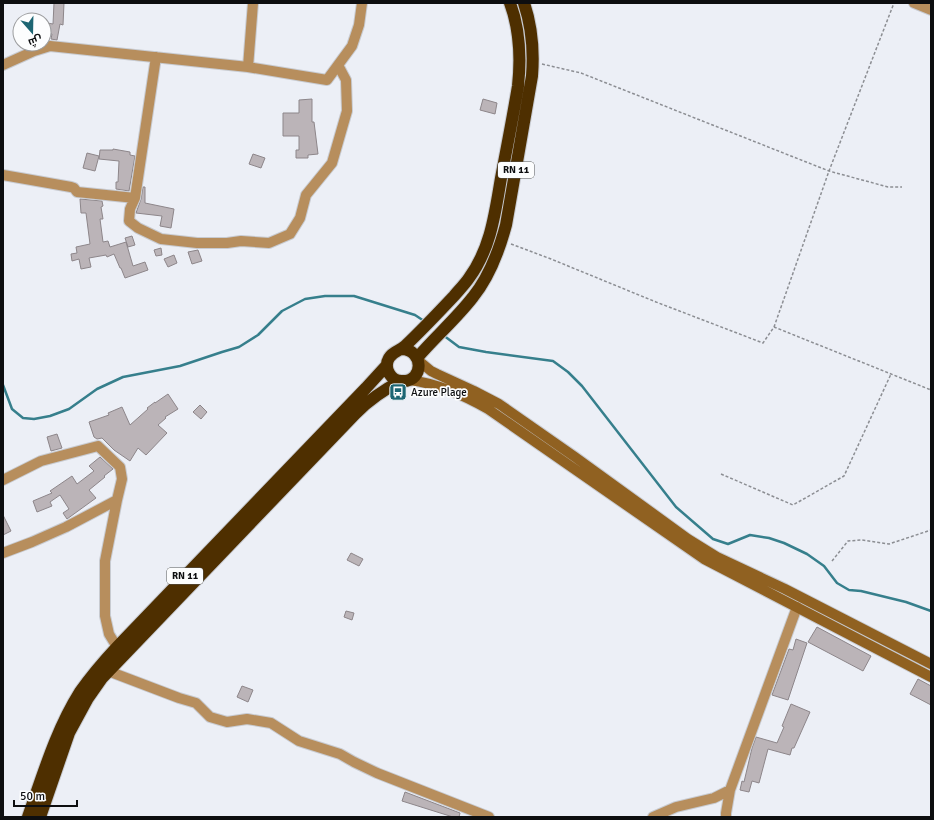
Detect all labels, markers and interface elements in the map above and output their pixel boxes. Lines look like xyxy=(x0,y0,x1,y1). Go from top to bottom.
north arrow xyxy=(12,12,52,52)
text: ش xyxy=(26,32,44,49)
road number: RN 11 xyxy=(498,162,534,178)
bus stop icon: Azure Plage xyxy=(388,382,408,402)
place label: Azure Plage xyxy=(411,386,467,399)
road number: RN 11 xyxy=(167,568,203,584)
scale bar xyxy=(14,782,77,808)
text: 50 m xyxy=(20,789,45,804)

